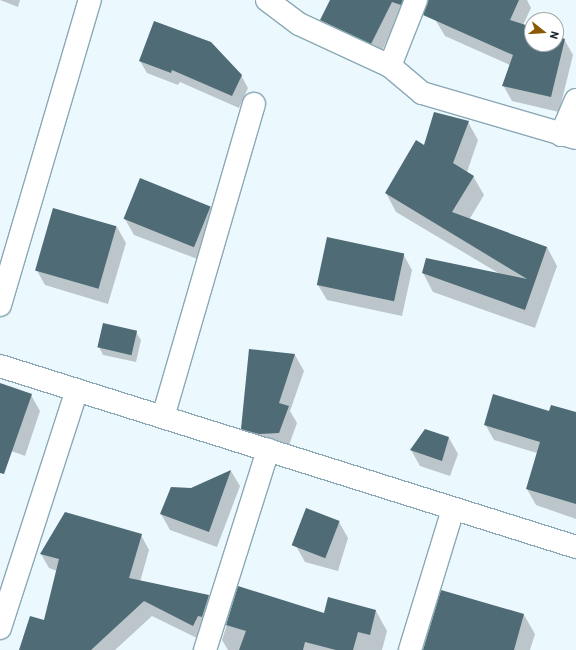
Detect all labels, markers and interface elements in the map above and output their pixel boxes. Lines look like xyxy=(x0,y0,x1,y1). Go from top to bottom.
north arrow xyxy=(524,12,564,52)
text: N xyxy=(548,30,562,41)

